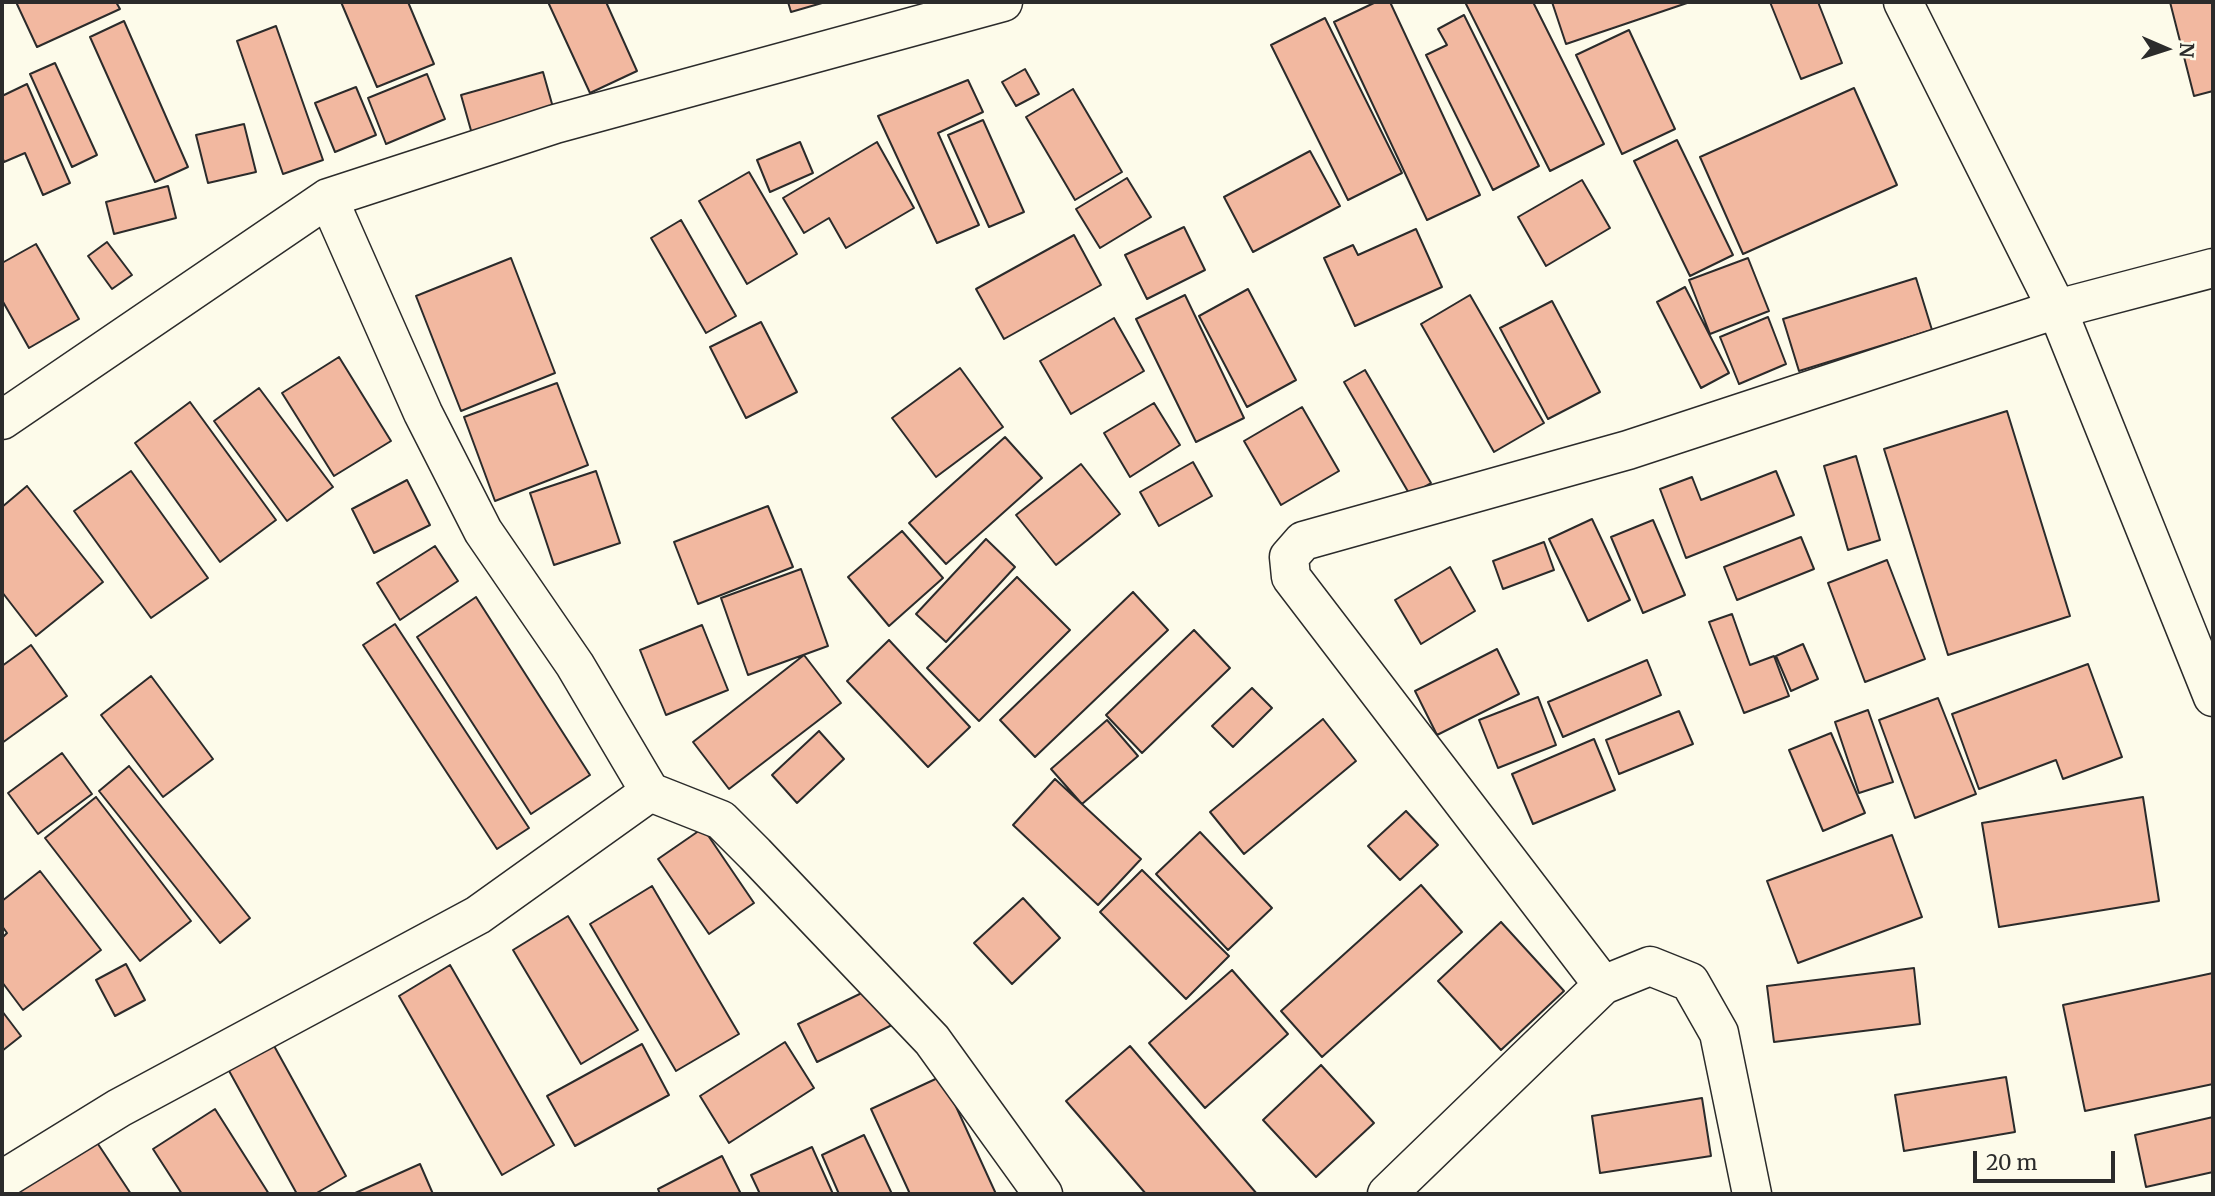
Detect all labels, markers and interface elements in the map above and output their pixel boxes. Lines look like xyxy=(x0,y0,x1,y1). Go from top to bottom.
north arrow xyxy=(2131,14,2201,84)
text: N xyxy=(2175,42,2199,58)
scale bar xyxy=(1977,1136,2119,1180)
text: 20 m xyxy=(1986,1149,2037,1176)

